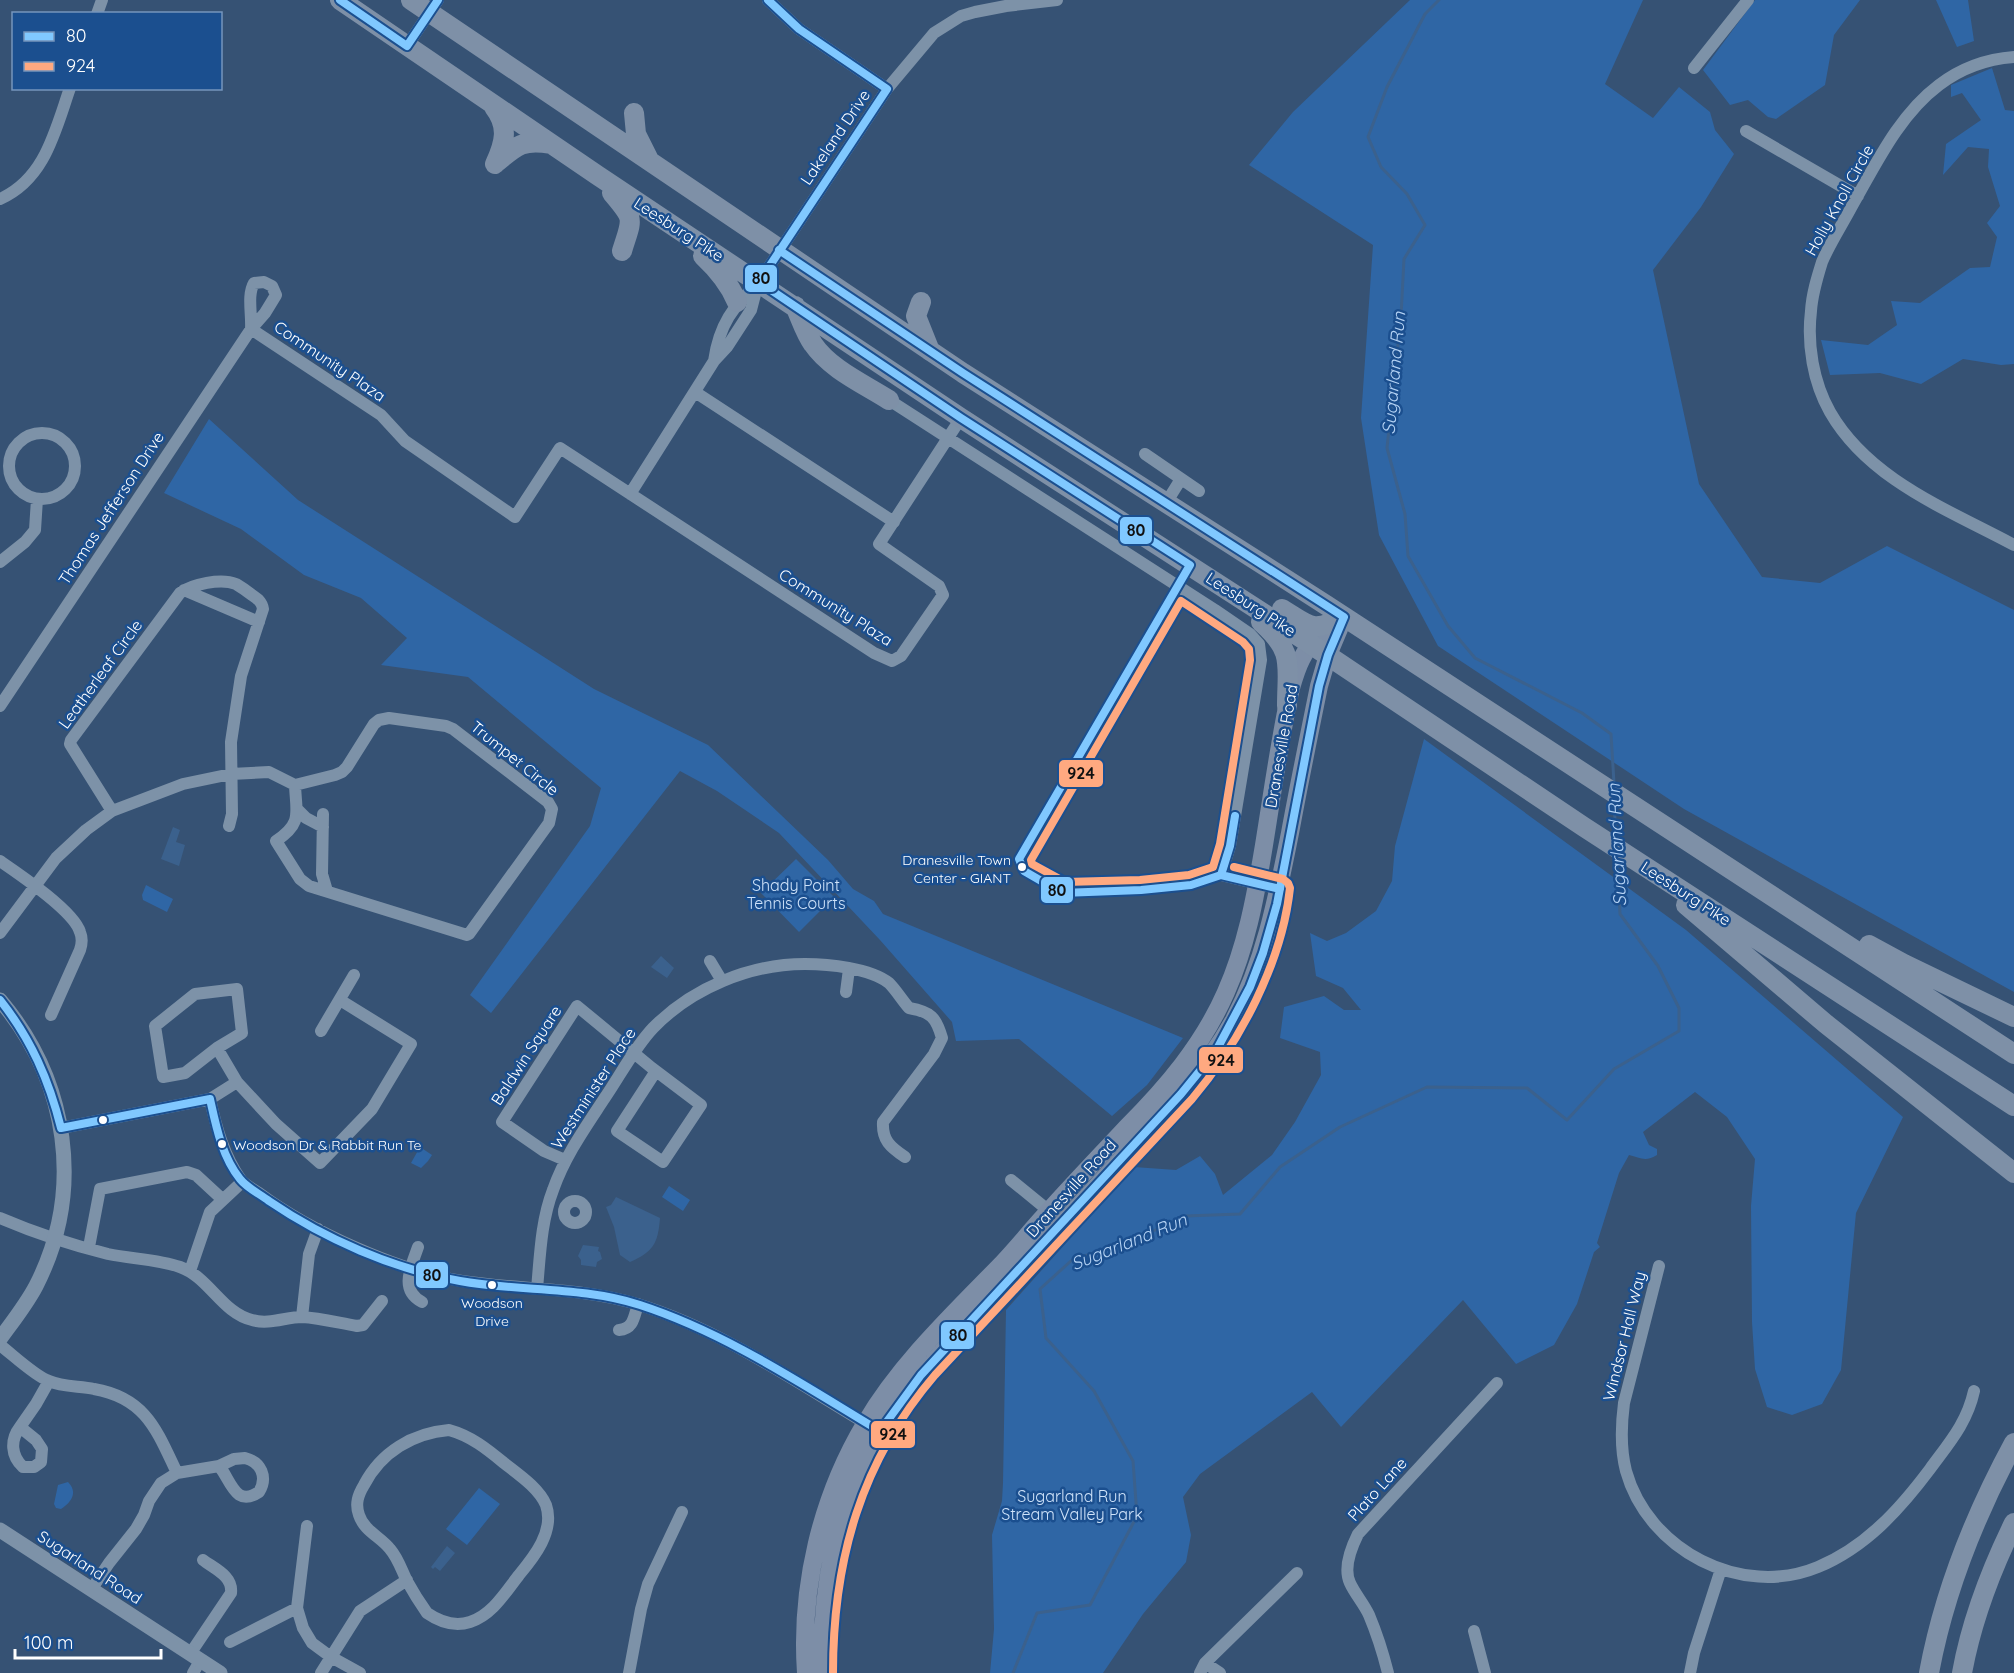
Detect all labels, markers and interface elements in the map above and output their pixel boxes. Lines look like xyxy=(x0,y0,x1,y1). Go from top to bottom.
legend xyxy=(12,12,222,90)
text: 80 xyxy=(66,24,86,47)
text: 924 xyxy=(66,54,95,77)
street label: Lakeland Drive xyxy=(796,86,874,188)
street label: Holly Knoll Circle xyxy=(1800,141,1878,259)
street label: Leesburg Pike xyxy=(630,192,728,266)
line badge: 80 xyxy=(744,264,778,293)
text: 80 xyxy=(752,268,770,288)
water label: Sugarland Run xyxy=(1377,310,1410,435)
street label: Community Plaza xyxy=(270,316,390,406)
street label: Thomas Jefferson Drive xyxy=(54,428,168,588)
line badge: 80 xyxy=(1119,516,1153,545)
text: 80 xyxy=(1127,520,1145,540)
street label: Community Plaza xyxy=(775,564,897,650)
street label: Leesburg Pike xyxy=(1202,567,1300,641)
street label: Leatherleaf Circle xyxy=(54,616,146,732)
street label: Dranesville Road xyxy=(1260,683,1302,809)
street label: Trumpet Circle xyxy=(467,716,563,800)
line badge: 924 xyxy=(1058,759,1104,788)
text: 924 xyxy=(1067,763,1095,783)
water label: Sugarland Run xyxy=(1602,782,1631,907)
place label: Dranesville Town Center - GIANT xyxy=(902,851,1011,887)
street label: Leesburg Pike xyxy=(1637,856,1735,930)
marker: Dranesville Town Center - GIANT xyxy=(1016,861,1028,873)
park label: Shady Point Tennis Courts xyxy=(746,875,846,913)
line badge: 80 xyxy=(1040,876,1074,904)
text: 80 xyxy=(1048,880,1066,900)
street label: Baldwin Square xyxy=(486,1001,566,1109)
street label: Westminister Place xyxy=(546,1024,640,1152)
line badge: 924 xyxy=(1198,1046,1244,1074)
text: 924 xyxy=(1207,1050,1235,1070)
unlabelled marker xyxy=(97,1114,109,1126)
street label: Dranesville Road xyxy=(1022,1135,1120,1241)
place label: Woodson Dr & Rabbit Run Te xyxy=(233,1136,422,1154)
marker: Woodson Dr & Rabbit Run Te xyxy=(216,1138,228,1150)
water label: Sugarland Run xyxy=(1067,1208,1191,1275)
line badge: 80 xyxy=(415,1261,449,1289)
text: 80 xyxy=(423,1265,441,1285)
street label: Windsor Hall Way xyxy=(1598,1269,1650,1403)
marker: Woodson Drive xyxy=(486,1279,498,1291)
place label: Woodson Drive xyxy=(461,1294,523,1330)
line badge: 80 xyxy=(940,1321,975,1350)
text: 80 xyxy=(949,1325,967,1345)
line badge: 924 xyxy=(870,1420,916,1449)
text: 924 xyxy=(879,1424,907,1444)
street label: Plato Lane xyxy=(1343,1453,1411,1525)
park label: Sugarland Run Stream Valley Park xyxy=(1001,1486,1143,1524)
street label: Sugarland Road xyxy=(34,1526,146,1608)
scale bar xyxy=(15,1622,160,1660)
text: 100 m xyxy=(24,1631,73,1654)

